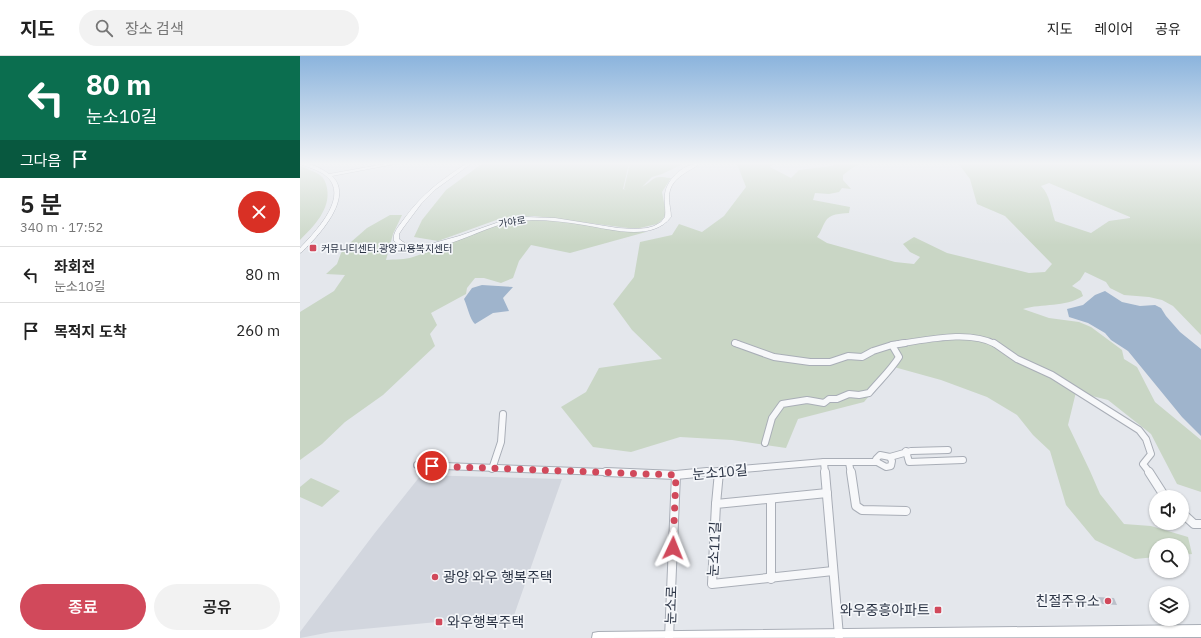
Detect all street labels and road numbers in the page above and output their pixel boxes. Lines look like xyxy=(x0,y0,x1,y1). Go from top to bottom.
street label: 가야로 xyxy=(497,213,527,231)
street label: 눈소10길 xyxy=(692,461,748,483)
street label: 눈소11길 xyxy=(704,521,724,577)
street label: 눈소로 xyxy=(661,585,681,625)

